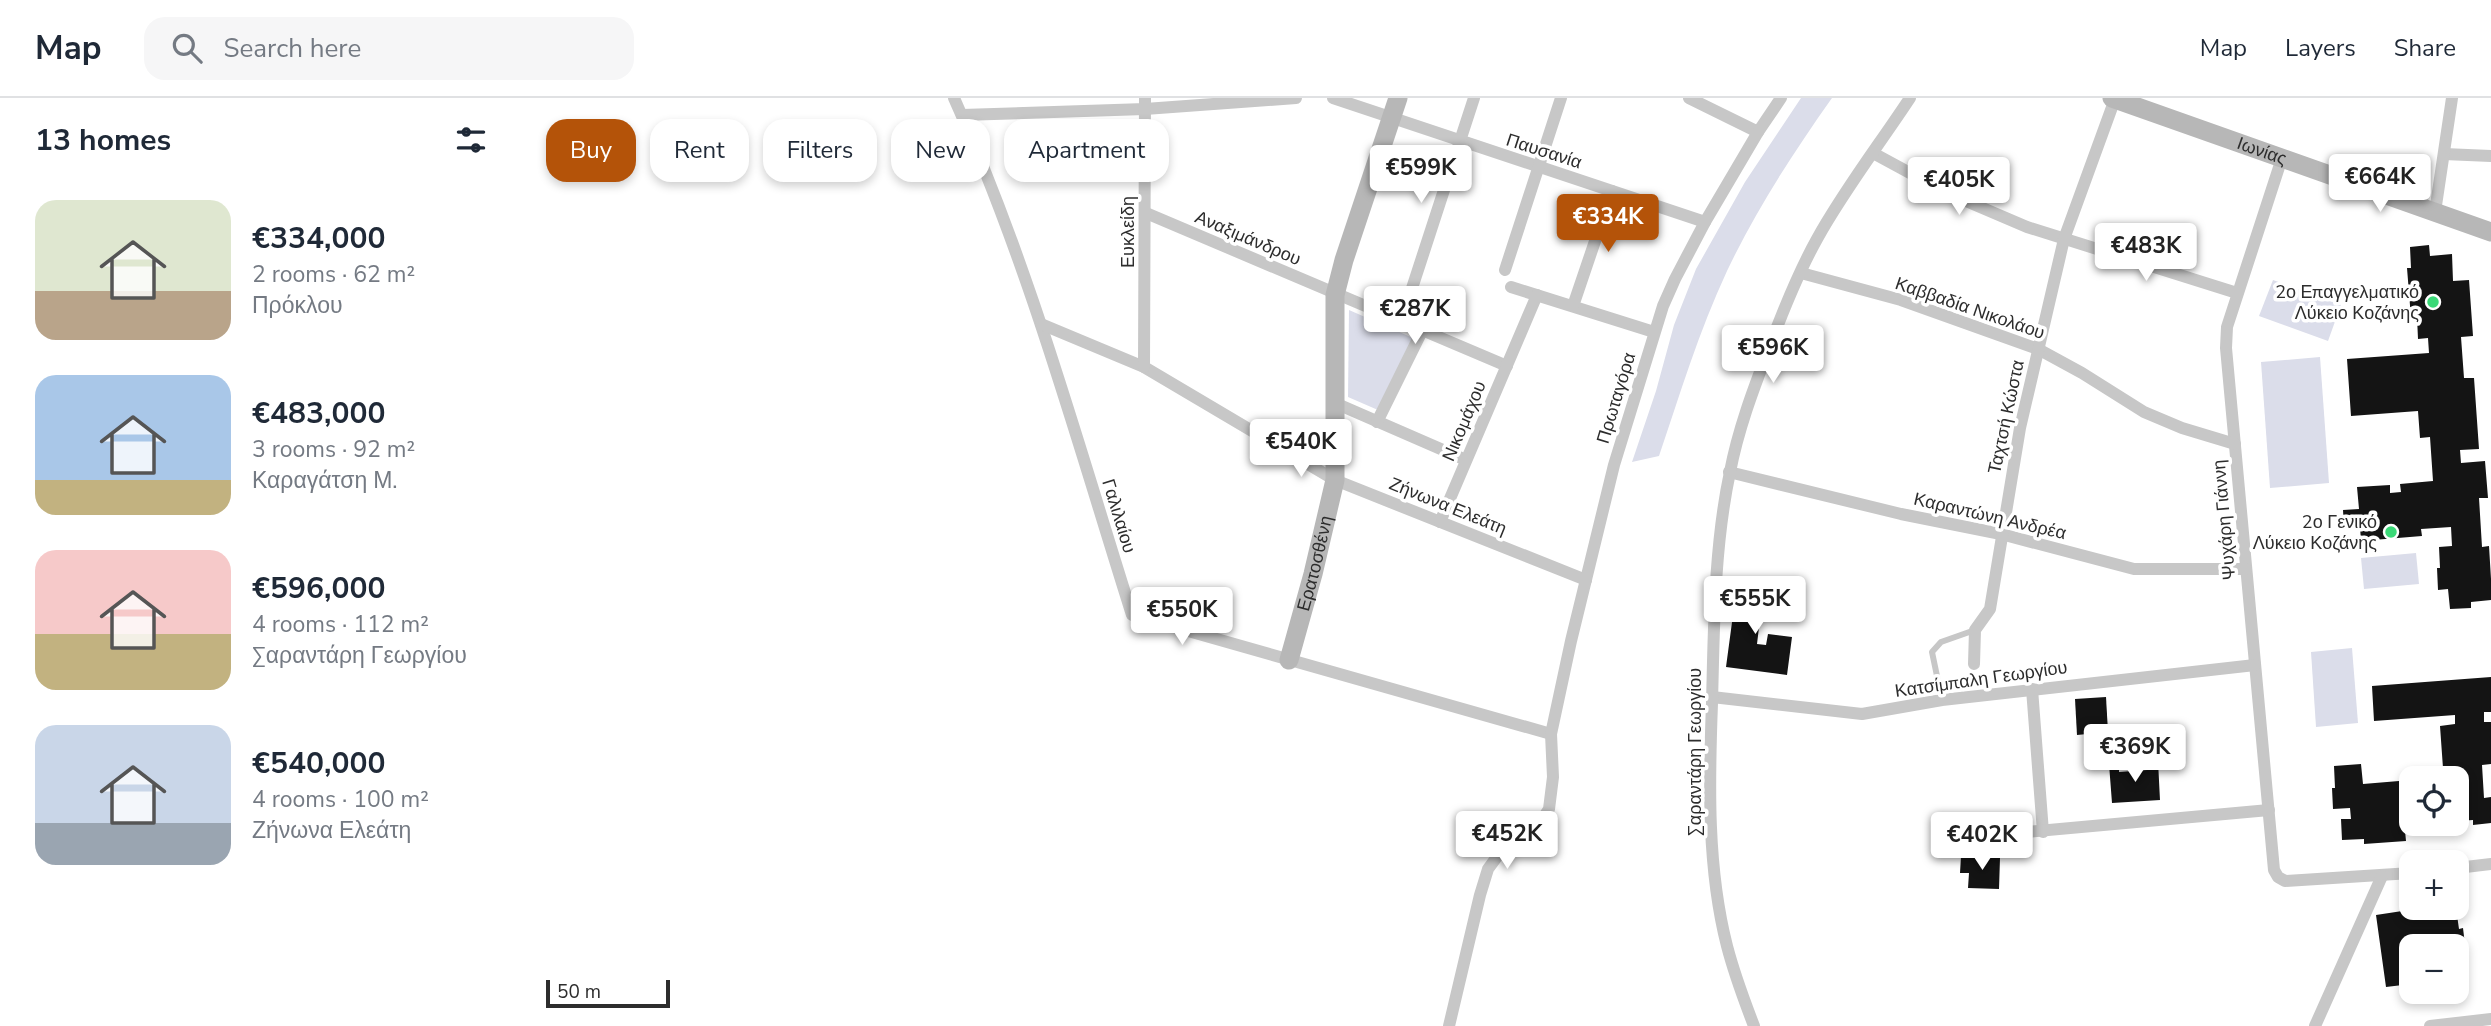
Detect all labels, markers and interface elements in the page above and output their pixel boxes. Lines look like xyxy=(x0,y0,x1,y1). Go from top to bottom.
search box xyxy=(144,17,634,80)
text: Map xyxy=(35,26,102,71)
icon: search xyxy=(168,29,206,67)
text: Search here xyxy=(224,31,361,66)
text: Map xyxy=(2200,32,2247,64)
text: Layers xyxy=(2285,32,2356,64)
text: Share xyxy=(2394,32,2456,64)
chip: Buy xyxy=(546,119,636,182)
chip: Rent xyxy=(650,119,749,182)
chip: Filters xyxy=(763,119,877,182)
chip: New xyxy=(891,119,990,182)
chip: Apartment xyxy=(1004,119,1169,182)
text: 13 homes xyxy=(35,120,171,161)
icon: filters xyxy=(452,121,490,159)
street label: Παυσανία xyxy=(1503,128,1585,174)
street label: Ιωνίας xyxy=(2234,131,2290,171)
pin: €599K xyxy=(1372,146,1470,205)
text: €599K xyxy=(1386,152,1456,183)
pin: €664K xyxy=(2331,155,2429,214)
pin: €405K xyxy=(1910,158,2008,217)
text: €664K xyxy=(2345,161,2415,192)
text: €405K xyxy=(1924,164,1994,195)
pin: €334K xyxy=(1559,194,1657,254)
street label: Ευκλείδη xyxy=(1116,196,1140,268)
text: €334K xyxy=(1573,201,1643,232)
street label: Αναξιμάνδρου xyxy=(1191,205,1305,271)
text: €334,000 xyxy=(252,218,385,259)
pin: €483K xyxy=(2097,223,2195,283)
icon: home xyxy=(91,228,175,312)
text: €483K xyxy=(2111,230,2181,261)
text: 2 rooms · 62 m² xyxy=(252,259,415,290)
street label: Καββαδία Νικολάου xyxy=(1892,271,2048,345)
place label: 2ο Επαγγελματικό Λύκειο Κοζάνης xyxy=(2275,280,2419,325)
pin: €287K xyxy=(1366,286,1464,346)
text: Πρόκλου xyxy=(252,290,343,321)
text: €287K xyxy=(1380,293,1450,324)
marker: 2ο Επαγγελματικό Λύκειο Κοζάνης xyxy=(2425,294,2441,310)
pin: €596K xyxy=(1724,326,1822,385)
text: €596K xyxy=(1738,332,1808,363)
street label: Πρωταγόρα xyxy=(1591,350,1641,446)
street label: Ταχτσή Κώστα xyxy=(1982,358,2030,476)
street label: Νικομάχου xyxy=(1436,377,1492,465)
text: €483,000 xyxy=(252,393,385,434)
icon: home xyxy=(91,403,175,487)
pin: €540K xyxy=(1252,420,1350,479)
text: €540K xyxy=(1266,426,1336,457)
text: 3 rooms · 92 m² xyxy=(252,434,415,465)
street label: Ψυχάρη Γιάννη xyxy=(2207,459,2241,581)
text: Καραγάτση Μ. xyxy=(252,465,398,496)
street label: Ζήνωνα Ελεάτη xyxy=(1386,472,1510,540)
street label: Γαλιλαίου xyxy=(1096,476,1142,556)
street label: Καραντώνη Ανδρέα xyxy=(1911,487,2069,545)
place label: 2ο Γενικό Λύκειο Κοζάνης xyxy=(2253,510,2377,555)
street label: Ερατοσθένη xyxy=(1291,513,1338,614)
marker: 2ο Γενικό Λύκειο Κοζάνης xyxy=(2383,524,2399,540)
text: €596,000 xyxy=(252,568,385,609)
pin: €555K xyxy=(1706,576,1804,636)
icon: home xyxy=(91,578,175,662)
text: €555K xyxy=(1720,583,1790,614)
pin: €550K xyxy=(1133,588,1231,647)
text: €550K xyxy=(1147,594,1217,625)
text: 4 rooms · 112 m² xyxy=(252,609,429,640)
text: Σαραντάρη Γεωργίου xyxy=(252,640,467,671)
street label: Κατσίμπαλη Γεωργίου xyxy=(1893,655,2069,703)
street label: Σαραντάρη Γεωργίου xyxy=(1683,668,1707,836)
pin: €369K xyxy=(2086,724,2184,784)
text: €369K xyxy=(2100,731,2170,762)
text: €540,000 xyxy=(252,743,385,784)
icon: home xyxy=(91,753,175,837)
map controls xyxy=(2399,766,2469,1004)
button: locate xyxy=(2399,766,2469,836)
text: 4 rooms · 100 m² xyxy=(252,784,429,815)
pin: €452K xyxy=(1458,812,1556,871)
pin: €402K xyxy=(1933,812,2031,872)
text: Ζήνωνα Ελεάτη xyxy=(252,815,411,846)
text: €452K xyxy=(1472,818,1542,849)
text: €402K xyxy=(1947,819,2017,850)
button: + xyxy=(2399,850,2469,920)
button: − xyxy=(2399,934,2469,1004)
scale bar xyxy=(546,977,670,1009)
text: 50 m xyxy=(557,979,601,1005)

